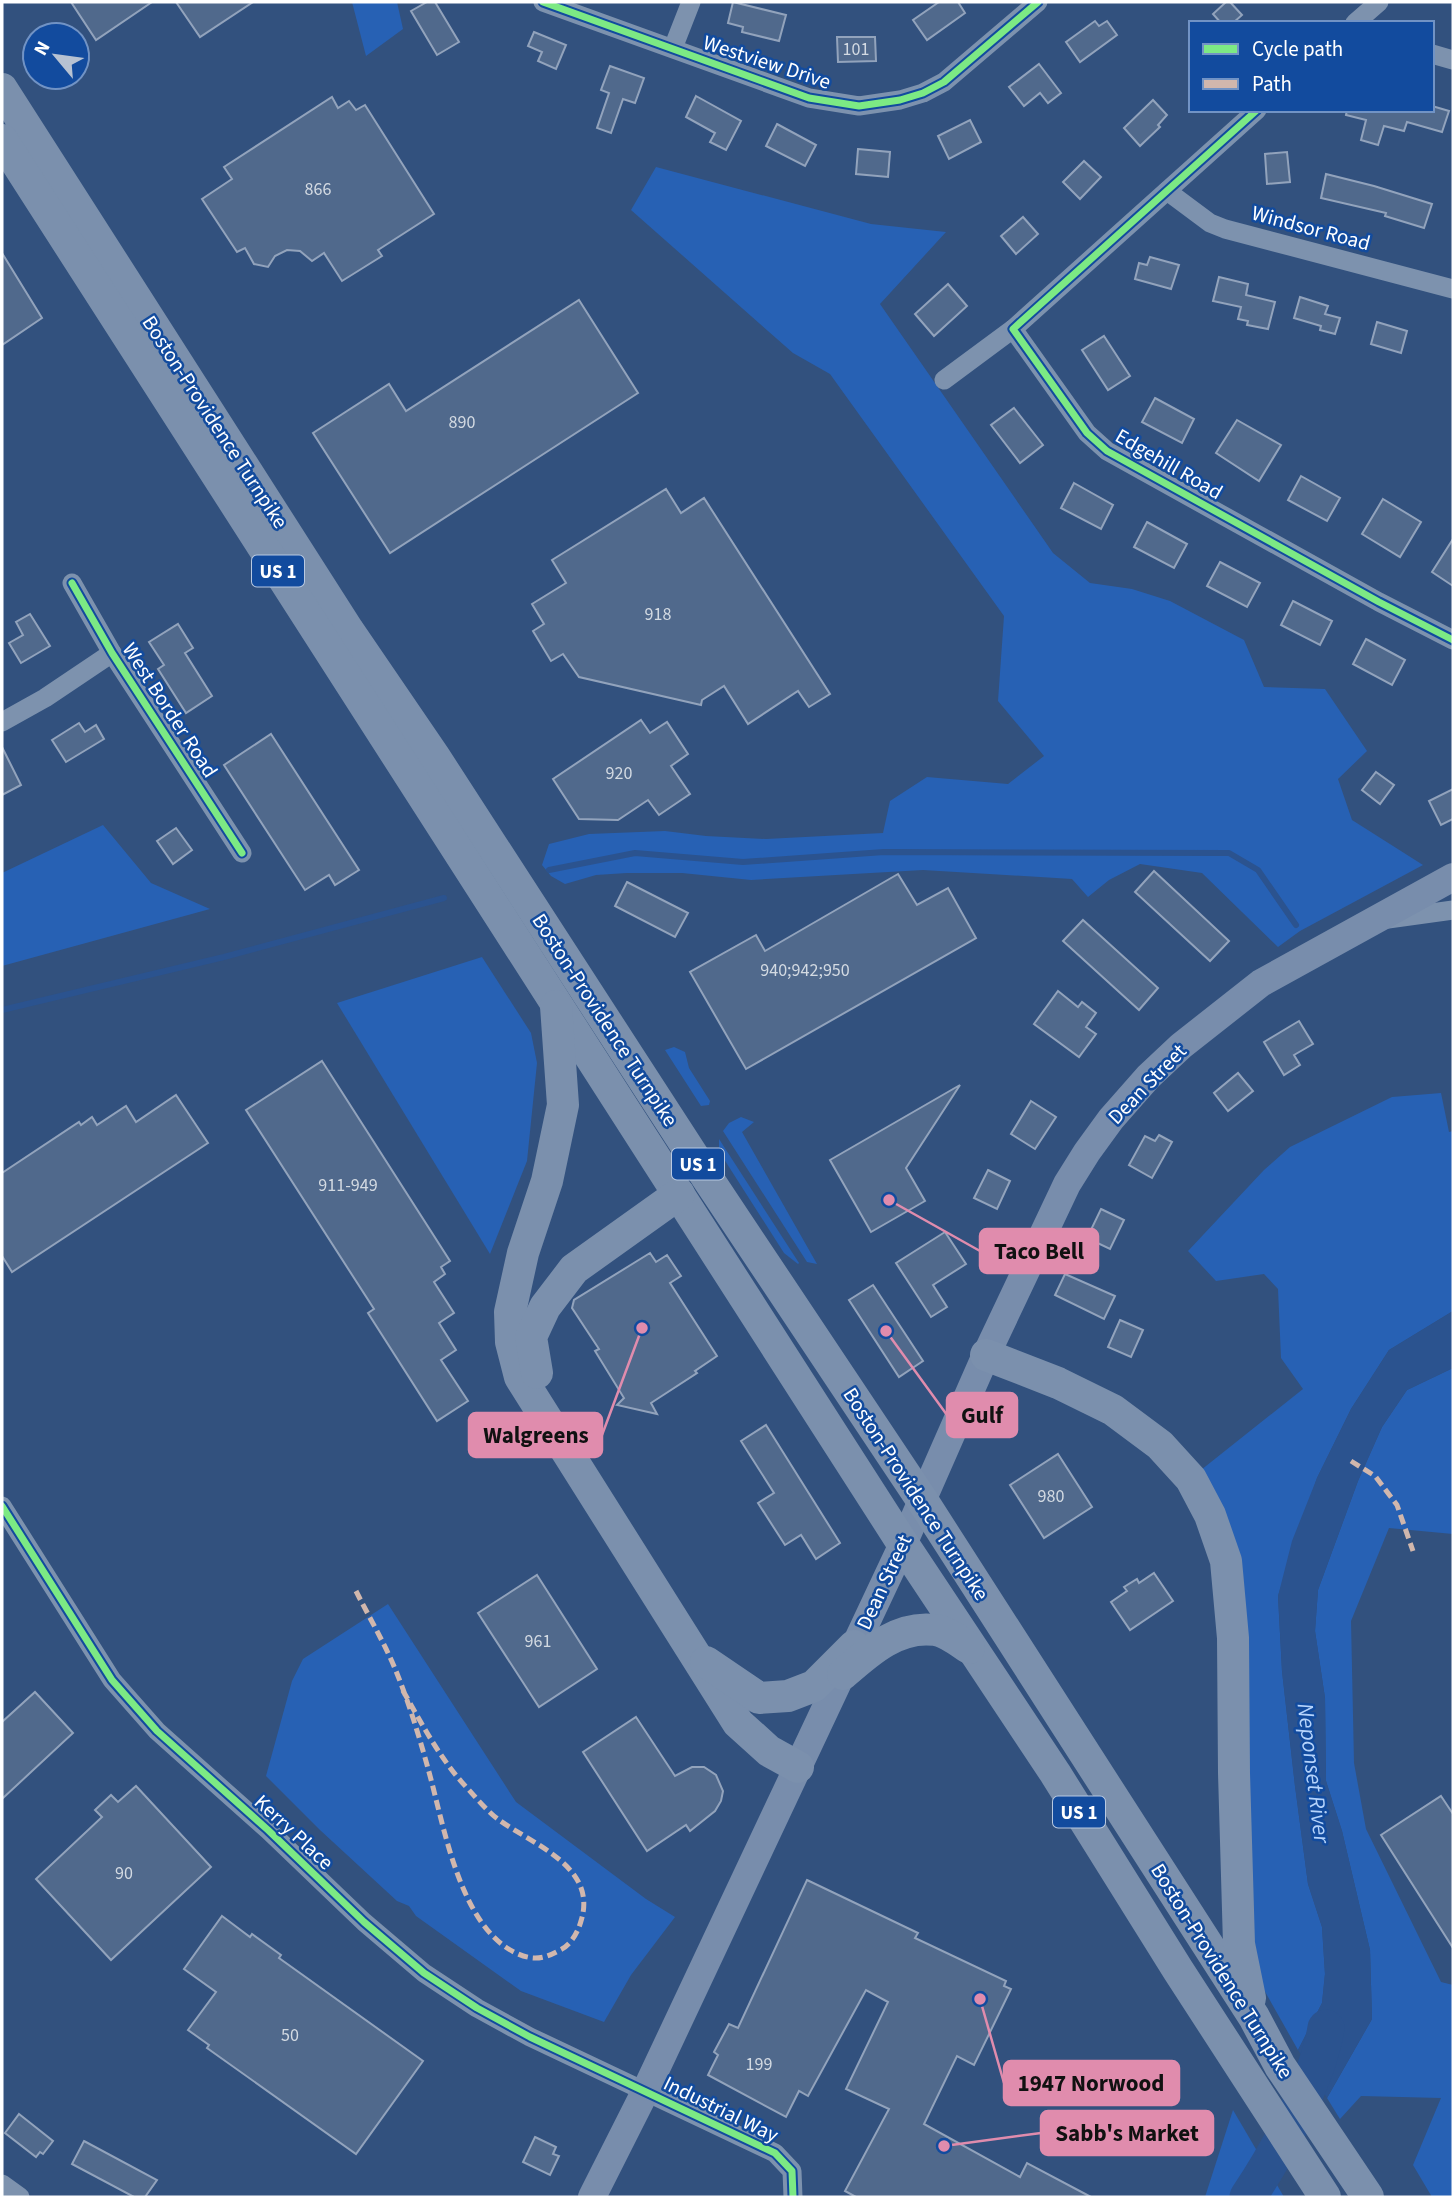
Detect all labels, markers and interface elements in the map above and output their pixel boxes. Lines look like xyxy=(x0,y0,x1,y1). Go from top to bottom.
north arrow xyxy=(21,21,91,91)
legend xyxy=(1189,21,1434,112)
street label: Westview Drive xyxy=(699,27,835,97)
text: Cycle path xyxy=(1252,34,1343,64)
text: N xyxy=(28,36,57,61)
house number: 101 xyxy=(843,37,869,62)
text: Path xyxy=(1252,69,1292,99)
house number: 866 xyxy=(305,177,331,202)
street label: Windsor Road xyxy=(1248,198,1374,258)
street label: Boston-Providence Turnpike xyxy=(135,310,295,534)
house number: 890 xyxy=(449,410,475,435)
street label: Edgehill Road xyxy=(1110,421,1228,507)
road number: US 1 xyxy=(252,556,304,586)
house number: 918 xyxy=(645,602,671,627)
street label: West Border Road xyxy=(115,636,225,784)
house number: 920 xyxy=(606,761,632,786)
street label: Boston-Providence Turnpike xyxy=(525,908,685,1132)
house number: 940;942;950 xyxy=(760,958,850,983)
street label: Dean Street xyxy=(1101,1037,1193,1131)
road number: US 1 xyxy=(672,1148,724,1180)
house number: 911-949 xyxy=(318,1173,378,1198)
callout: Taco Bell xyxy=(980,1229,1098,1273)
text: Taco Bell xyxy=(994,1235,1084,1268)
street label: Boston-Providence Turnpike xyxy=(836,1382,996,1606)
callout: Gulf xyxy=(947,1393,1017,1437)
text: Gulf xyxy=(961,1399,1004,1432)
callout: Walgreens xyxy=(469,1413,602,1457)
text: Walgreens xyxy=(483,1419,589,1452)
house number: 980 xyxy=(1038,1484,1064,1509)
street label: Dean Street xyxy=(849,1529,919,1635)
house number: 961 xyxy=(525,1629,551,1654)
water label: Neponset River xyxy=(1289,1701,1339,1846)
street label: Kerry Place xyxy=(248,1787,340,1877)
road number: US 1 xyxy=(1053,1796,1105,1828)
street label: Boston-Providence Turnpike xyxy=(1143,1858,1301,2084)
house number: 90 xyxy=(115,1861,133,1886)
house number: 50 xyxy=(281,2023,299,2048)
house number: 199 xyxy=(746,2052,772,2077)
callout: 1947 Norwood xyxy=(1004,2061,1179,2105)
text: 1947 Norwood xyxy=(1018,2067,1164,2100)
street label: Industrial Way xyxy=(658,2068,784,2150)
callout: Sabb's Market xyxy=(1041,2111,1213,2155)
text: Sabb's Market xyxy=(1055,2117,1199,2150)

